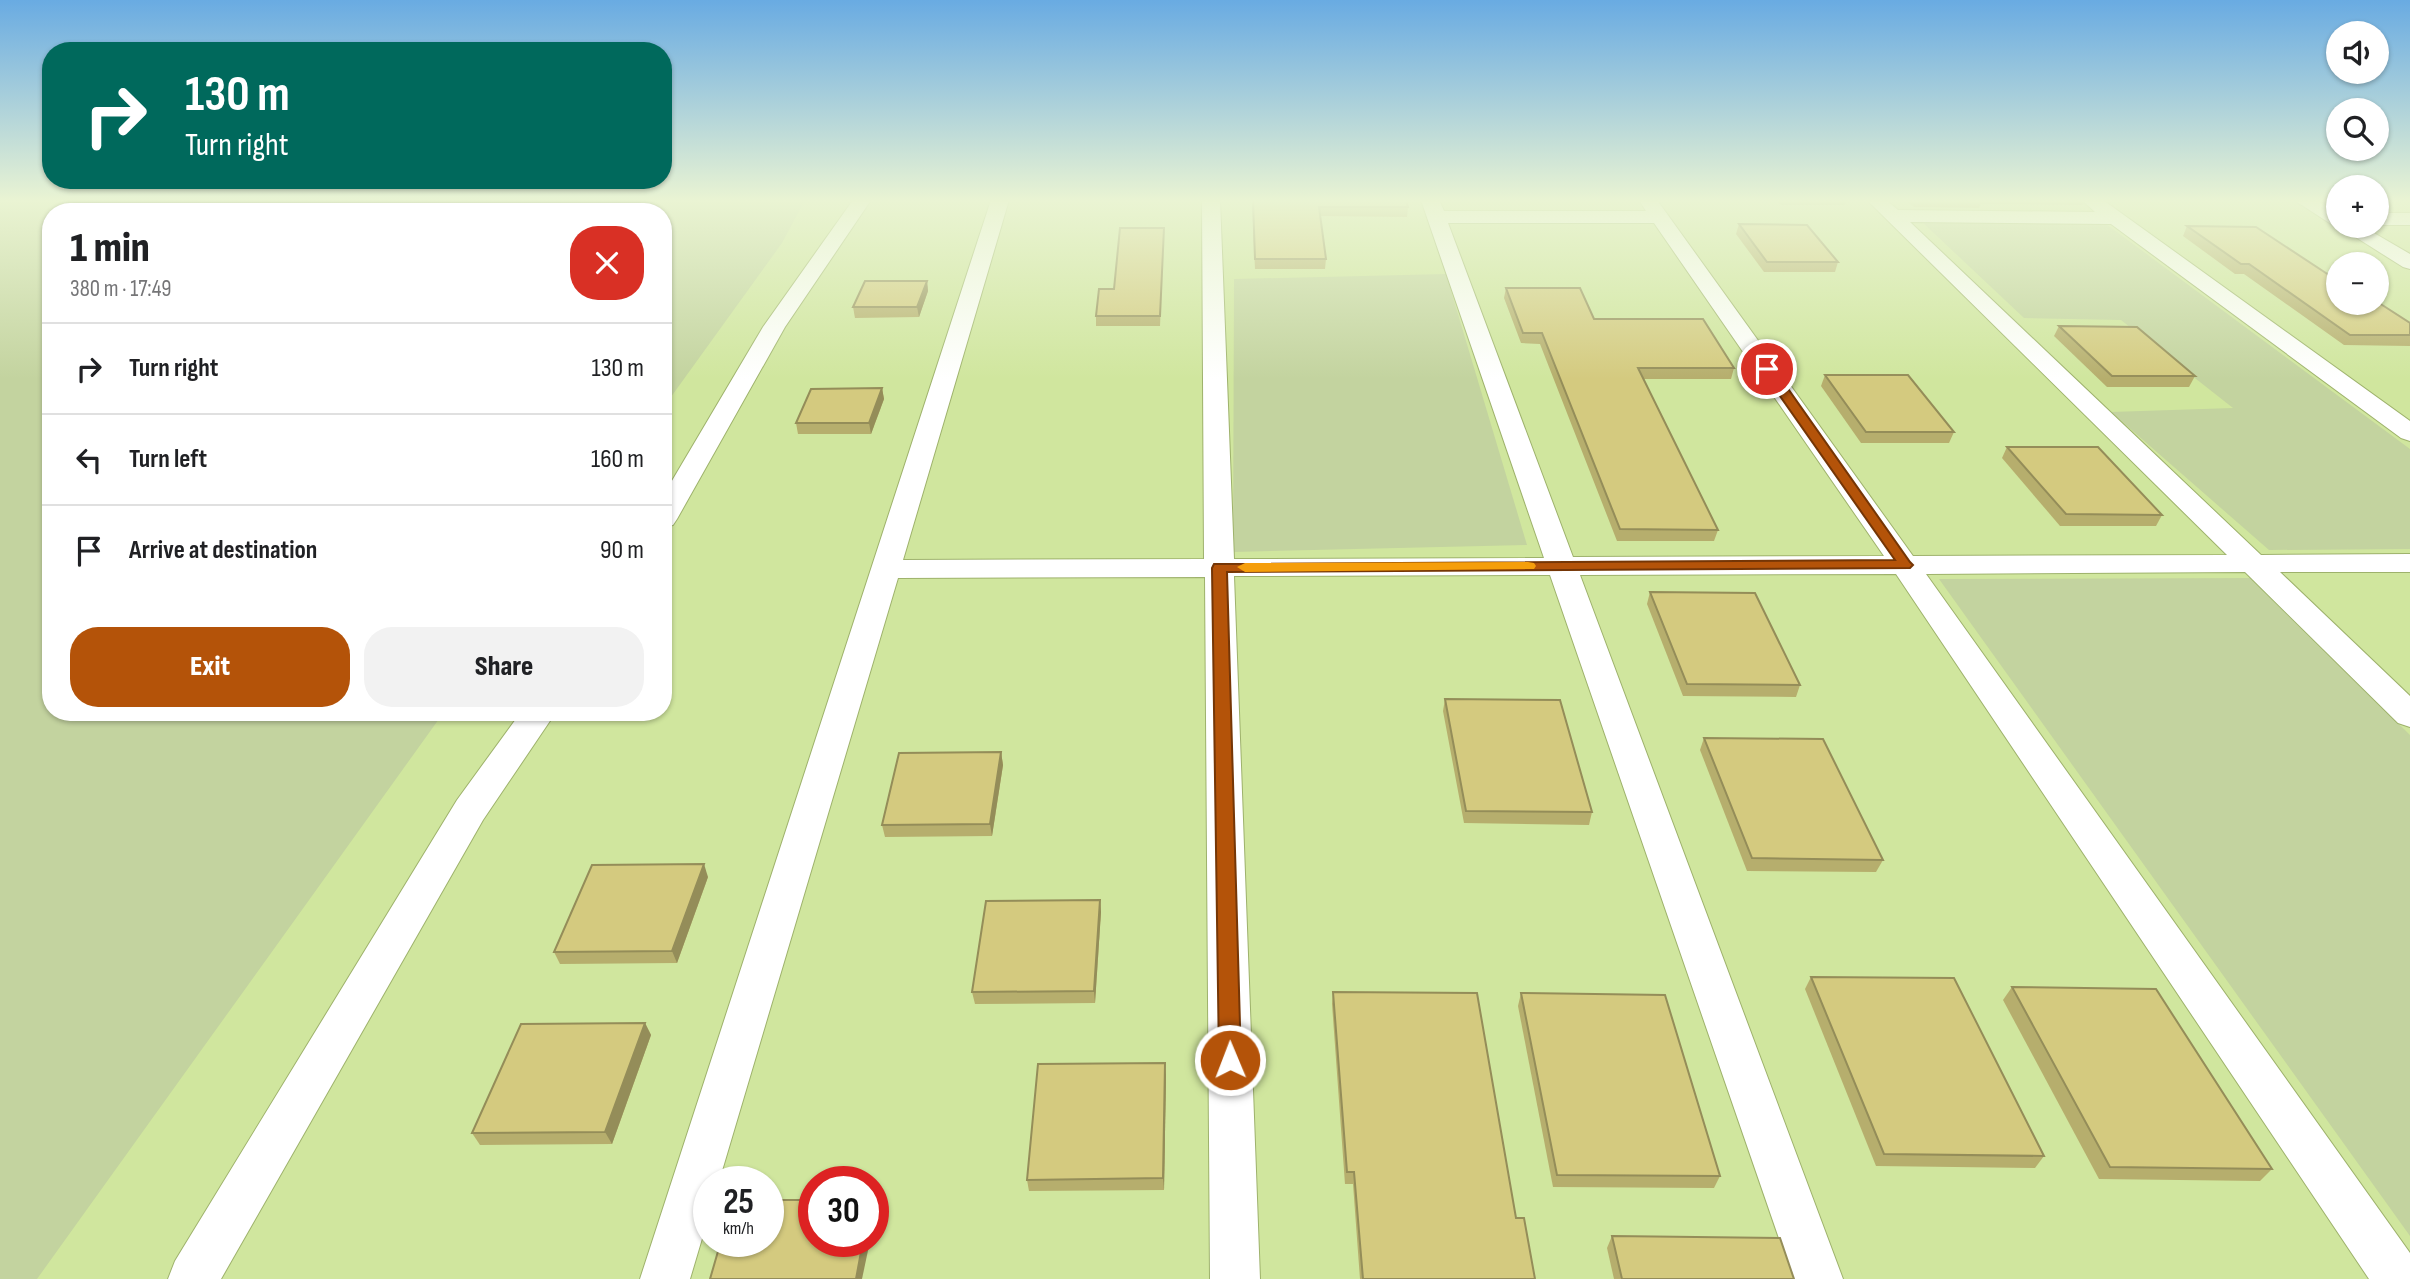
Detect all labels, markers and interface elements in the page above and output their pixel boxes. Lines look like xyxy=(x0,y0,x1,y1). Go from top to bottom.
map controls xyxy=(2326,21,2389,315)
button: sound xyxy=(2326,21,2389,84)
text: 130 m xyxy=(185,66,290,125)
icon: right xyxy=(70,70,161,161)
button: search xyxy=(2326,98,2389,161)
text: Turn right xyxy=(185,126,289,165)
button: + xyxy=(2326,175,2389,238)
text: 1 min xyxy=(70,223,150,274)
button: close xyxy=(570,226,644,300)
button: − xyxy=(2326,252,2389,315)
text: 380 m · 17:49 xyxy=(70,275,172,303)
pin xyxy=(1737,339,1797,399)
icon: right xyxy=(70,350,108,388)
icon: arrive xyxy=(1748,350,1786,388)
text: Turn right xyxy=(129,353,218,384)
text: 130 m xyxy=(592,353,644,384)
icon: left xyxy=(70,441,108,479)
text: Turn left xyxy=(129,444,207,475)
text: 160 m xyxy=(591,444,644,475)
icon: arrive xyxy=(70,532,108,570)
text: Arrive at destination xyxy=(129,535,317,566)
text: 90 m xyxy=(600,535,644,566)
button: Exit xyxy=(70,627,350,707)
button: Share xyxy=(364,627,644,707)
position arrow xyxy=(1193,1023,1267,1097)
speed limit sign: 30 xyxy=(798,1166,889,1257)
text: 25 xyxy=(723,1181,754,1224)
text: km/h xyxy=(723,1218,754,1239)

